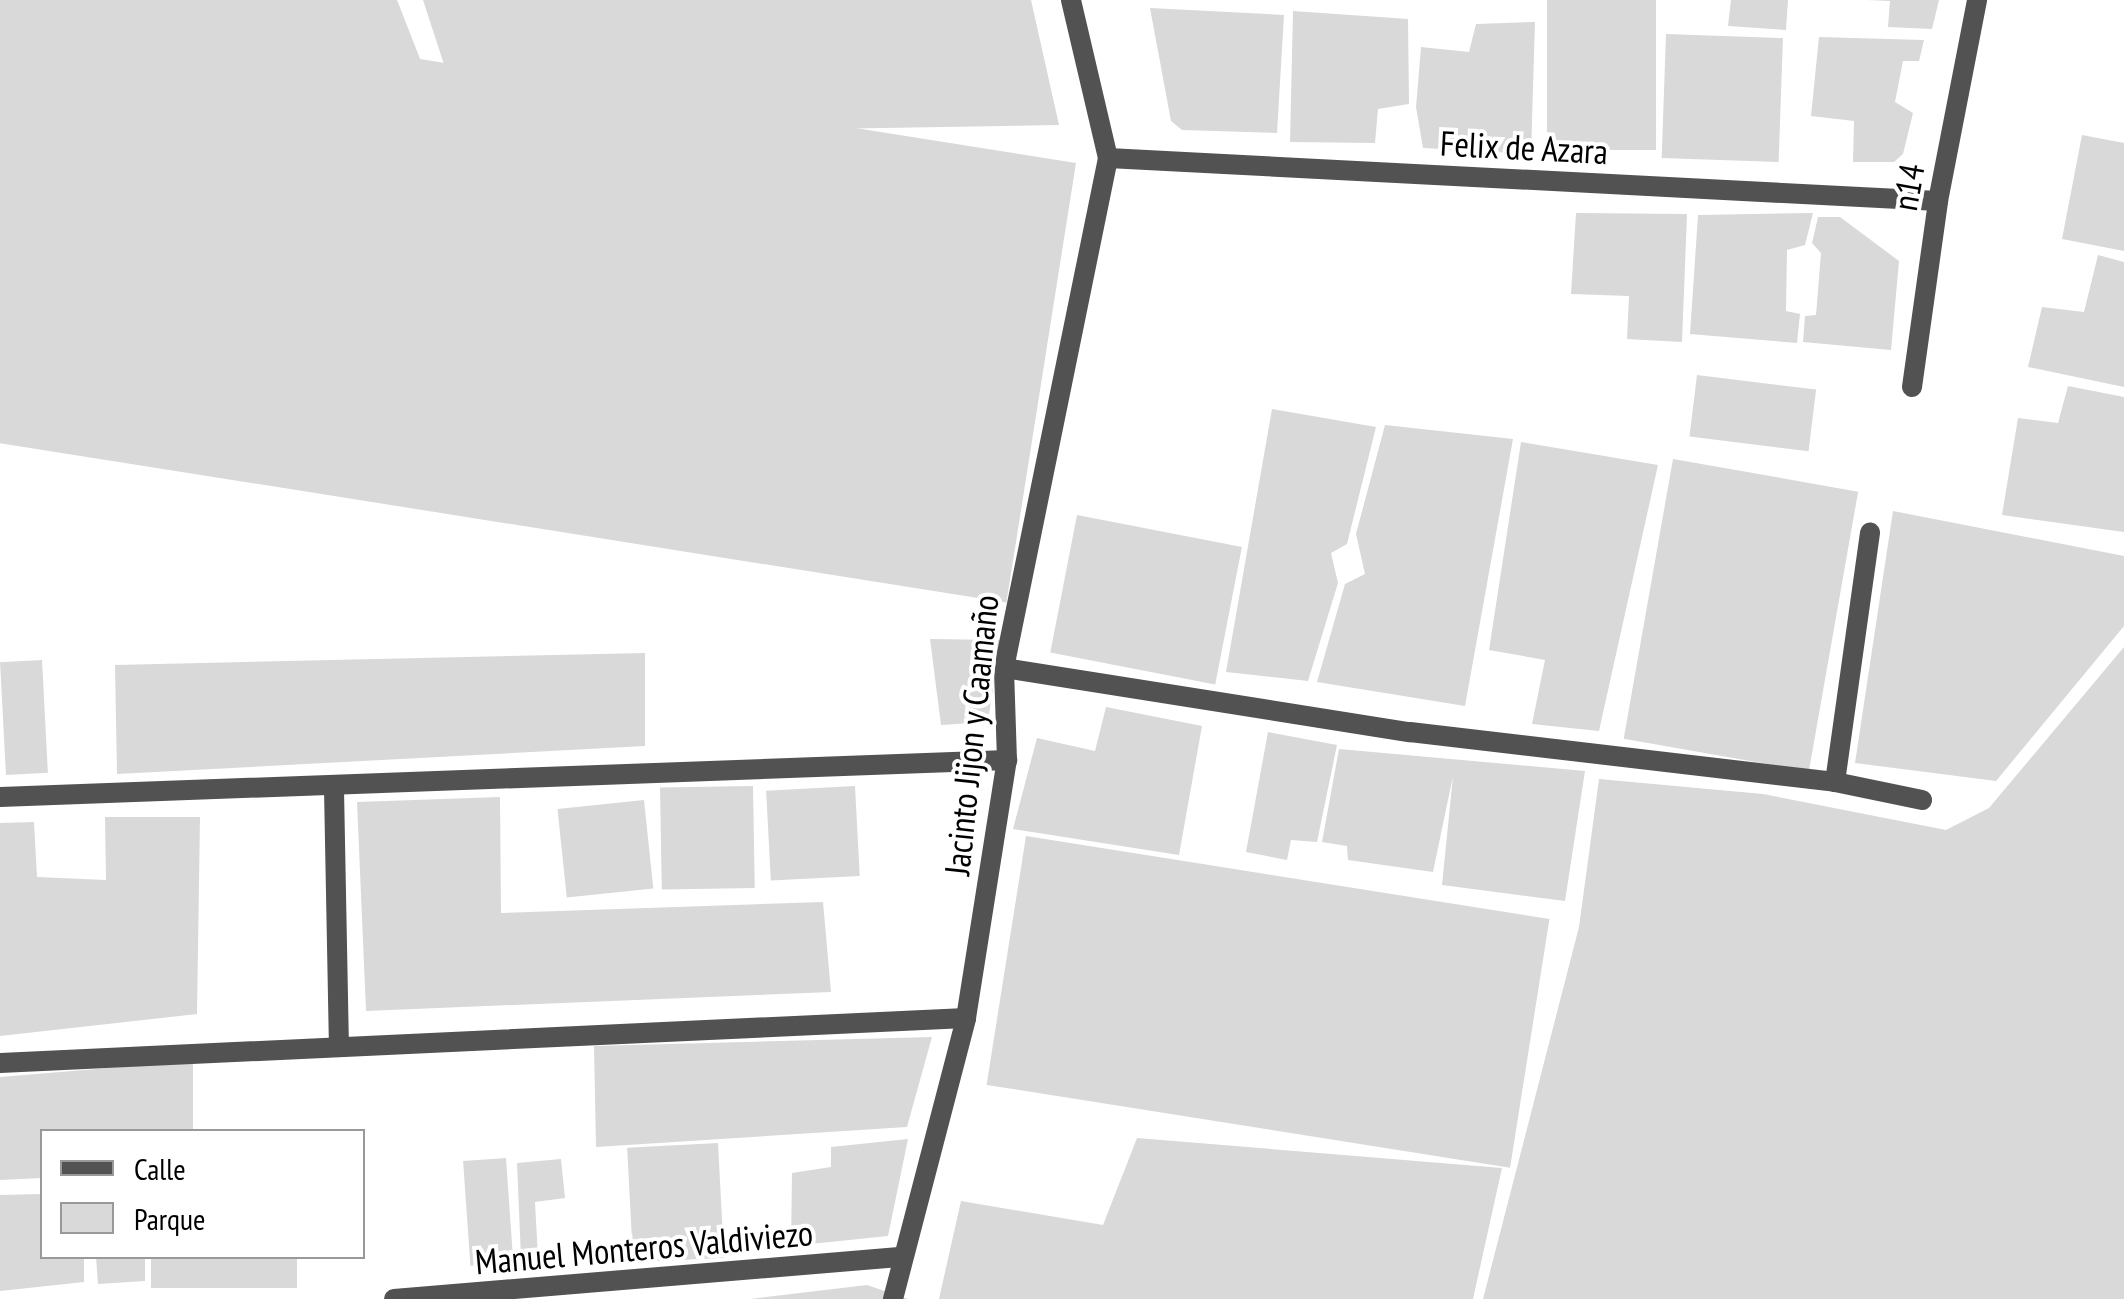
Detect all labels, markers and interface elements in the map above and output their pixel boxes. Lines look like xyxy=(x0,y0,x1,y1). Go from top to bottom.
street label: Felix de Azara xyxy=(1438,122,1610,172)
street label: n14 xyxy=(1883,160,1933,214)
street label: Jacinto Jijon y Caamaño xyxy=(935,592,1007,878)
legend xyxy=(40,1129,365,1259)
text: Calle xyxy=(134,1149,186,1188)
text: Parque xyxy=(134,1199,205,1238)
street label: Manuel Monteros Valdiviezo xyxy=(473,1211,815,1283)

